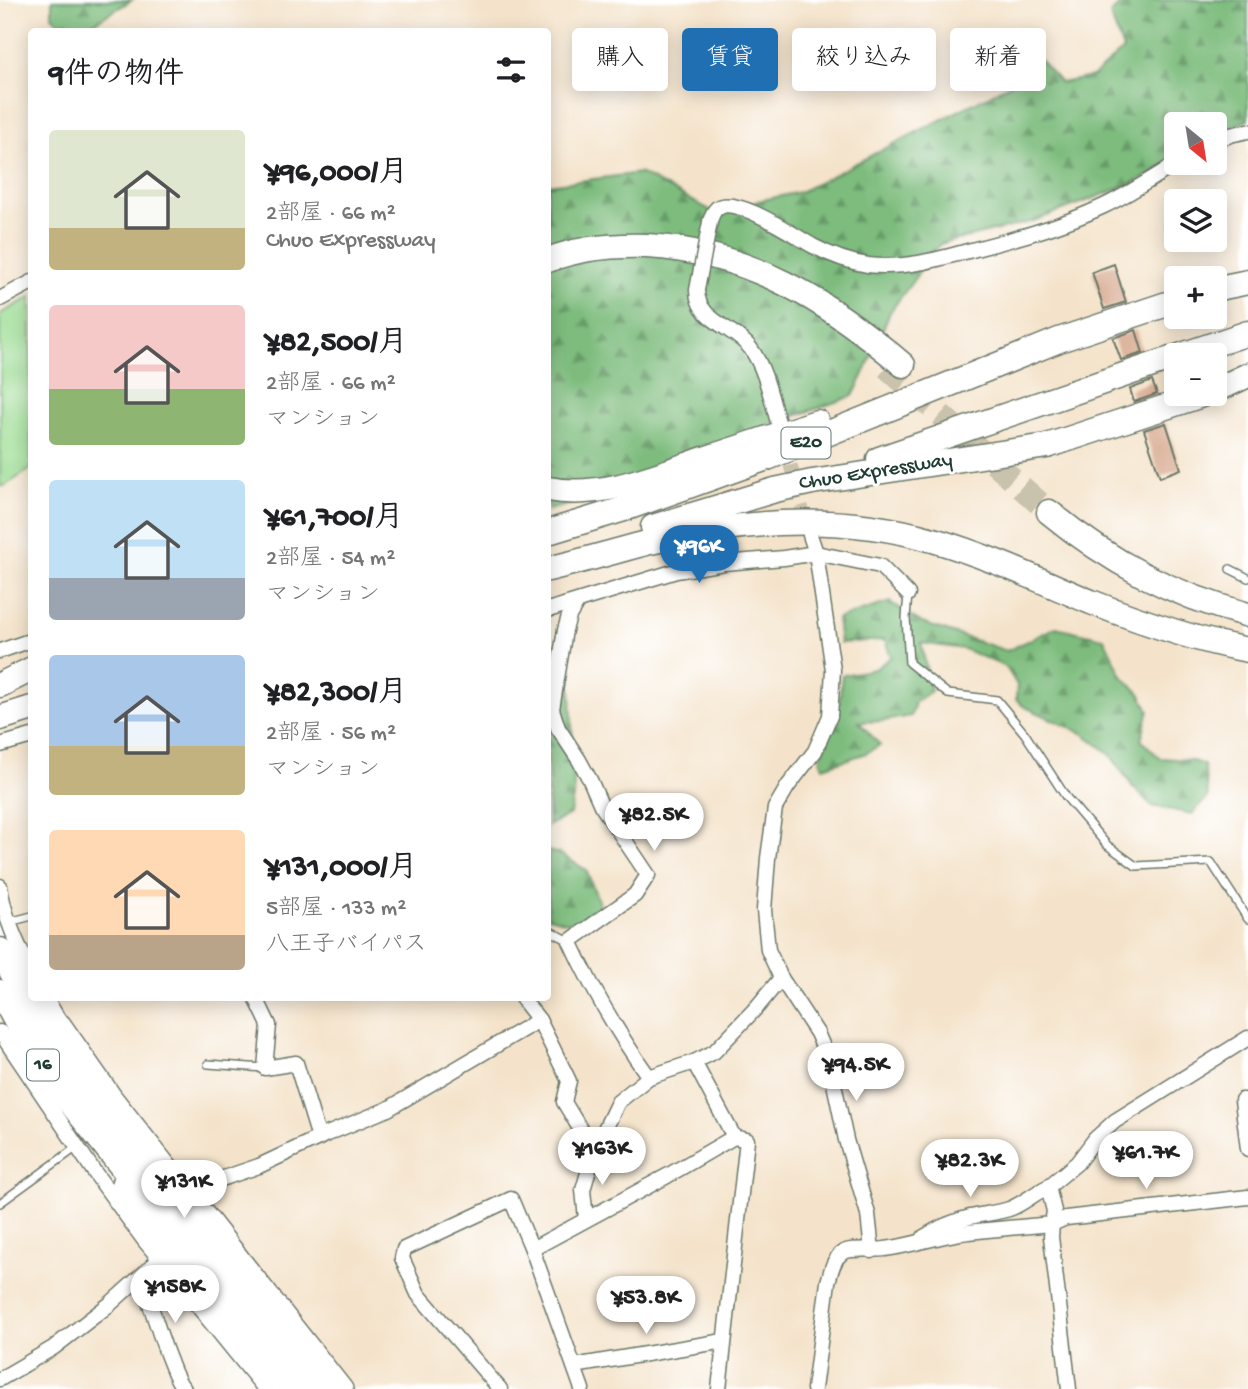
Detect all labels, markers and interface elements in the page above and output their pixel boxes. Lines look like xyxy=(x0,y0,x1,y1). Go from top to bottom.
chip: 購入 xyxy=(572,28,668,91)
chip: 賃貸 xyxy=(682,28,778,91)
chip: 絞り込み xyxy=(792,28,936,91)
chip: 新着 xyxy=(950,28,1046,91)
icon: filters xyxy=(492,51,530,89)
text: 9件の物件 xyxy=(49,59,184,94)
north arrow xyxy=(1164,112,1227,175)
map controls xyxy=(1164,112,1227,406)
text: ¥96,000/月 xyxy=(266,157,408,192)
icon: home xyxy=(105,158,189,242)
button: layers xyxy=(1164,189,1227,252)
text: 2部屋 · 66 m² xyxy=(266,201,396,228)
text: Chuo Expressway xyxy=(266,228,436,255)
button: + xyxy=(1164,266,1227,329)
text: ¥82,500/月 xyxy=(266,327,408,362)
icon: home xyxy=(105,333,189,417)
button: − xyxy=(1164,343,1227,406)
text: 2部屋 · 66 m² xyxy=(266,371,396,398)
text: マンション xyxy=(266,407,380,434)
road number: E20 xyxy=(782,428,830,458)
street label: Chuo Expressway xyxy=(798,449,954,497)
text: ¥61,700/月 xyxy=(266,502,404,537)
icon: home xyxy=(105,508,189,592)
pin: ¥96K xyxy=(658,526,740,585)
text: ¥96K xyxy=(676,534,722,561)
text: 2部屋 · 54 m² xyxy=(266,546,395,573)
text: マンション xyxy=(266,582,380,609)
text: ¥82,300/月 xyxy=(266,677,407,712)
icon: home xyxy=(105,683,189,767)
text: 2部屋 · 56 m² xyxy=(266,721,396,748)
text: マンション xyxy=(266,757,380,784)
pin: ¥82.5K xyxy=(597,794,711,853)
text: ¥82.5K xyxy=(621,802,687,829)
text: ¥131,000/月 xyxy=(266,852,417,887)
icon: home xyxy=(105,858,189,942)
text: 5部屋 · 133 m² xyxy=(266,896,406,923)
text: 八王子バイパス xyxy=(266,932,427,959)
pin: ¥94.5K xyxy=(799,1044,913,1103)
road number: 16 xyxy=(27,1050,59,1080)
text: ¥94.5K xyxy=(823,1052,889,1079)
pin: ¥163K xyxy=(553,1128,651,1187)
pin: ¥61.7K xyxy=(1089,1132,1203,1191)
text: ¥163K xyxy=(574,1136,630,1163)
pin: ¥82.3K xyxy=(913,1140,1027,1199)
text: ¥61.7K xyxy=(1114,1140,1178,1167)
text: ¥82.3K xyxy=(937,1148,1003,1175)
pin: ¥131K xyxy=(135,1160,233,1220)
text: ¥131K xyxy=(157,1169,211,1196)
pin: ¥158K xyxy=(126,1266,224,1325)
text: ¥158K xyxy=(146,1274,204,1301)
pin: ¥53.8K xyxy=(589,1276,703,1336)
text: ¥53.8K xyxy=(612,1285,680,1312)

